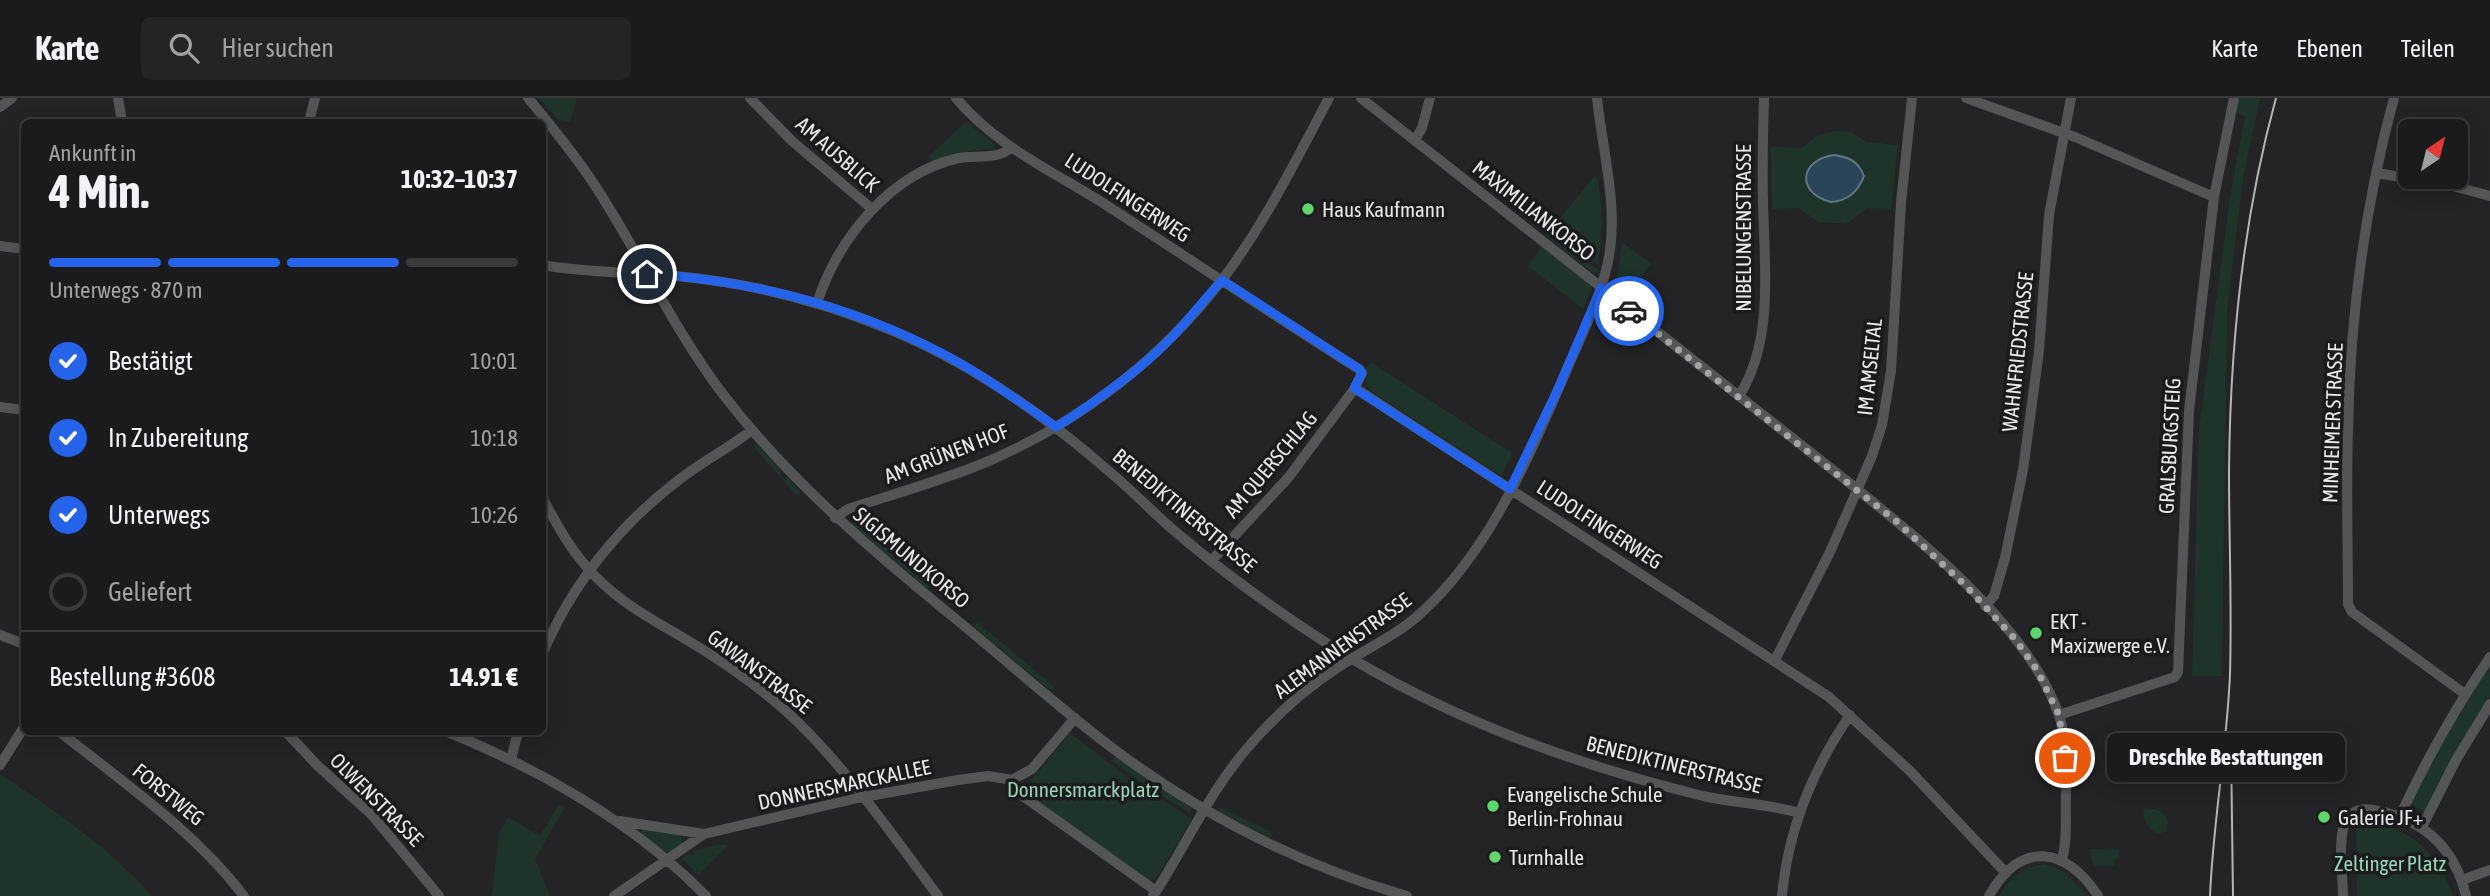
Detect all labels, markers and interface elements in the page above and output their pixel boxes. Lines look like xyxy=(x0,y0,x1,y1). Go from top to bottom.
search box xyxy=(141,17,631,80)
text: Karte xyxy=(35,29,99,67)
icon: search xyxy=(165,29,203,67)
text: Hier suchen xyxy=(221,33,334,63)
text: Karte xyxy=(2211,35,2258,62)
text: Ebenen xyxy=(2296,35,2363,62)
text: Teilen xyxy=(2401,35,2455,62)
street label: AM AUSBLICK xyxy=(792,112,885,197)
north arrow xyxy=(2398,119,2468,189)
map controls xyxy=(2398,119,2468,189)
text: Ankunft in xyxy=(49,140,136,166)
street label: NIBELUNGENSTRASSE xyxy=(1731,144,1755,312)
street label: LUDOLFINGERWEG xyxy=(1061,148,1195,246)
street label: MAXIMILIANKORSO xyxy=(1468,155,1600,265)
text: 10:32–10:37 xyxy=(401,164,518,194)
text: 4 Min. xyxy=(49,165,149,218)
place label: Haus Kaufmann xyxy=(1322,197,1445,221)
marker: Haus Kaufmann xyxy=(1300,201,1316,217)
pin xyxy=(617,244,677,304)
icon: home xyxy=(628,255,666,293)
street label: WAHNFRIEDSTRASSE xyxy=(1997,271,2037,433)
courier xyxy=(1594,276,1664,346)
text: Unterwegs · 870 m xyxy=(49,277,203,303)
icon: car xyxy=(1610,292,1648,330)
street label: IM AMSELTAL xyxy=(1852,317,1886,417)
icon: check xyxy=(49,342,87,380)
street label: MINHEIMER STRASSE xyxy=(2317,343,2347,503)
text: Bestätigt xyxy=(108,346,193,376)
text: 10:01 xyxy=(470,348,518,374)
street label: GRALSBURGSTEIG xyxy=(2153,377,2185,515)
street label: AM QUERSCHLAG xyxy=(1219,406,1321,522)
street label: AM GRÜNEN HOF xyxy=(881,418,1012,488)
icon: check xyxy=(49,419,87,457)
text: In Zubereitung xyxy=(108,423,248,453)
text: 10:18 xyxy=(470,425,518,451)
street label: BENEDIKTINERSTRASSE xyxy=(1109,443,1261,577)
street label: LUDOLFINGERWEG xyxy=(1533,475,1667,573)
icon: check xyxy=(49,496,87,534)
text: Unterwegs xyxy=(108,500,210,530)
text: 10:26 xyxy=(470,502,518,528)
street label: SIGISMUNDKORSO xyxy=(849,502,975,612)
text: Geliefert xyxy=(108,577,192,607)
street label: ALEMANNENSTRASSE xyxy=(1269,587,1415,703)
place label: EKT - Maxizwerge e.V. xyxy=(2050,609,2170,657)
street label: GAWANSTRASSE xyxy=(703,624,817,718)
marker: EKT - Maxizwerge e.V. xyxy=(2028,625,2044,641)
text: Bestellung #3608 xyxy=(49,662,215,692)
text: 14.91 € xyxy=(449,662,518,692)
pin xyxy=(2035,728,2095,788)
street label: BENEDIKTINERSTRASSE xyxy=(1584,731,1764,797)
callout: Dreschke Bestattungen xyxy=(2107,734,2345,782)
icon: bag xyxy=(2046,739,2084,777)
text: Dreschke Bestattungen xyxy=(2129,744,2323,770)
street label: OLWENSTRASSE xyxy=(326,748,428,850)
street label: DONNERSMARCKALLEE xyxy=(755,754,933,814)
street label: FORSTWEG xyxy=(129,758,209,830)
park label: Donnersmarckplatz xyxy=(1007,777,1160,801)
place label: Evangelische Schule Berlin-Frohnau xyxy=(1507,782,1662,830)
marker: Evangelische Schule Berlin-Frohnau xyxy=(1485,798,1501,814)
place label: Galerie JF+ xyxy=(2338,805,2423,829)
marker: Galerie JF+ xyxy=(2316,809,2332,825)
place label: Turnhalle xyxy=(1509,845,1584,869)
marker: Turnhalle xyxy=(1487,849,1503,865)
park label: Zeltinger Platz xyxy=(2334,851,2446,875)

